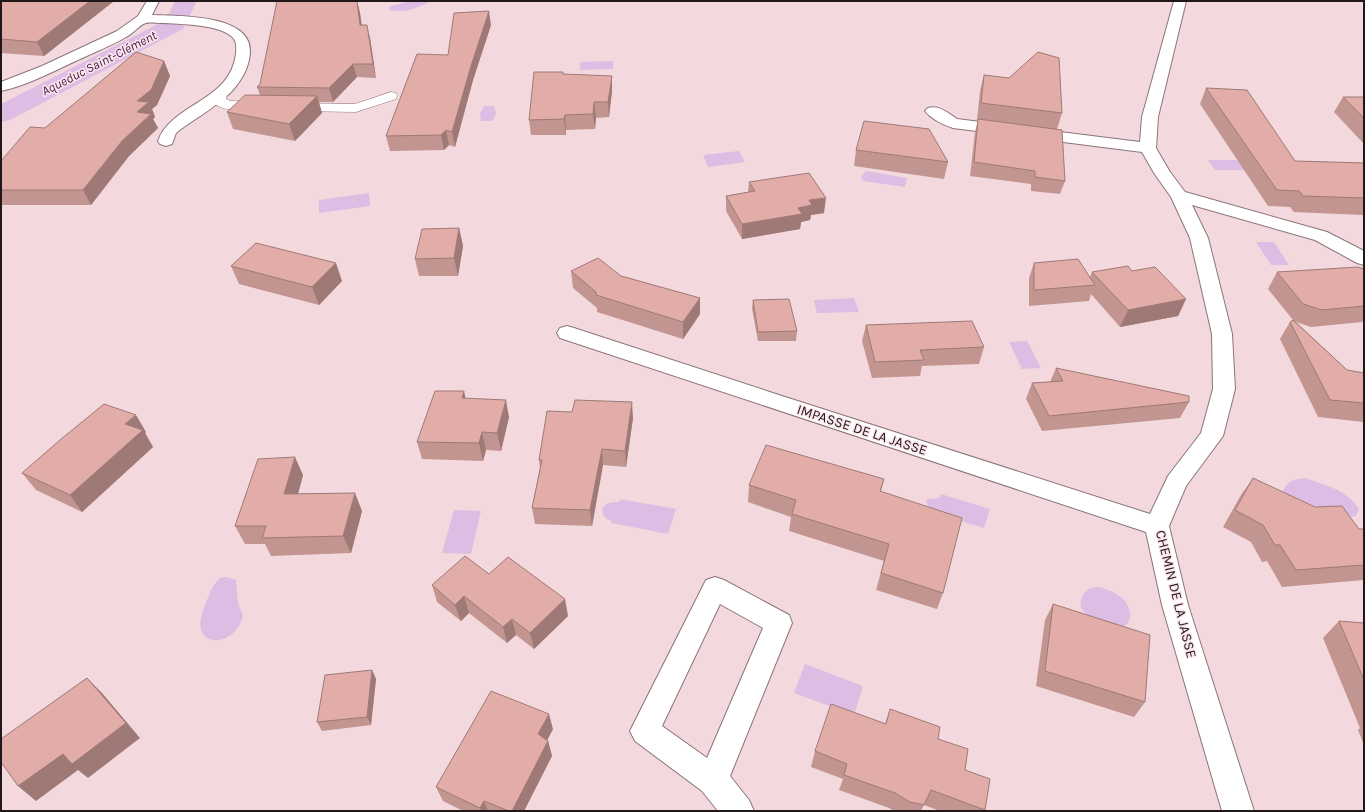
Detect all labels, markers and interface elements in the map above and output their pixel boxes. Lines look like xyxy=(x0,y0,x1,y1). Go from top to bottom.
water label: Aqueduc Saint-Clément xyxy=(39,27,160,99)
street label: IMPASSE DE LA JASSE xyxy=(795,401,929,459)
street label: CHEMIN DE LA JASSE xyxy=(1152,528,1200,660)

